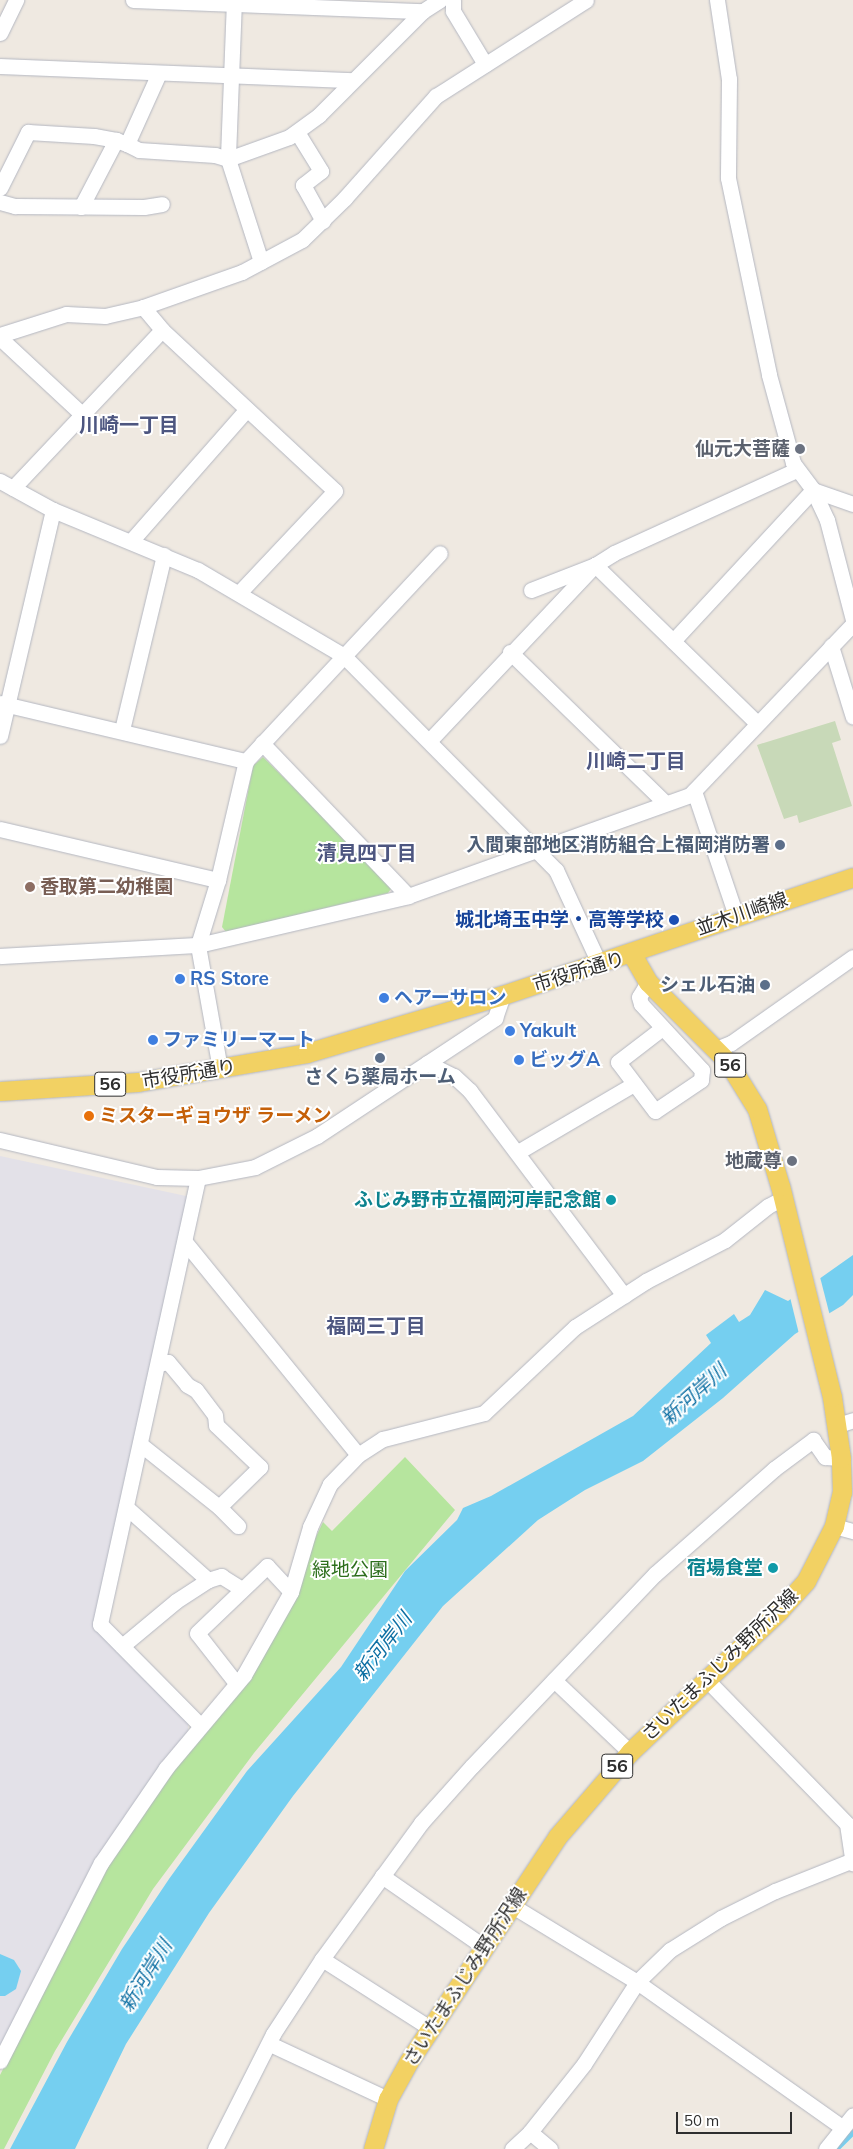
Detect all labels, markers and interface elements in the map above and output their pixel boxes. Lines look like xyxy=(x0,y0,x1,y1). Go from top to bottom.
district label: 川崎一丁目 xyxy=(79,412,179,436)
place label: 仙元大菩薩 xyxy=(695,438,790,460)
marker: 仙元大菩薩 xyxy=(794,443,806,455)
district label: 川崎二丁目 xyxy=(586,748,686,772)
place label: 入間東部地区消防組合上福岡消防署 xyxy=(466,834,770,856)
marker: 入間東部地区消防組合上福岡消防署 xyxy=(774,839,786,851)
district label: 清見四丁目 xyxy=(317,840,417,864)
place label: 香取第二幼稚園 xyxy=(40,876,173,898)
marker: 香取第二幼稚園 xyxy=(24,881,36,893)
street label: 並木川崎線 xyxy=(693,888,791,940)
place label: 城北埼玉中学・高等学校 xyxy=(455,909,664,931)
marker: 城北埼玉中学・高等学校 xyxy=(668,914,680,926)
street label: 市役所通り xyxy=(530,947,628,997)
place label: RS Store xyxy=(190,968,269,990)
marker: RS Store xyxy=(174,973,186,985)
place label: シェル石油 xyxy=(660,974,755,996)
marker: シェル石油 xyxy=(759,979,771,991)
place label: ヘアーサロン xyxy=(394,987,507,1009)
marker: ヘアーサロン xyxy=(378,992,390,1004)
place label: Yakult xyxy=(520,1020,576,1042)
marker: Yakult xyxy=(504,1025,516,1037)
place label: ファミリーマート xyxy=(163,1029,315,1051)
marker: ファミリーマート xyxy=(147,1034,159,1046)
place label: ビッグA xyxy=(529,1049,600,1071)
road number: 56 xyxy=(714,1050,746,1080)
marker: さくら薬局ホーム xyxy=(374,1052,386,1064)
marker: ビッグA xyxy=(513,1054,525,1066)
street label: 市役所通り xyxy=(140,1055,238,1093)
place label: さくら薬局ホーム xyxy=(304,1066,456,1088)
road number: 56 xyxy=(94,1068,126,1100)
place label: ミスターギョウザ ラーメン xyxy=(99,1105,332,1127)
marker: ミスターギョウザ ラーメン xyxy=(83,1110,95,1122)
place label: 地蔵尊 xyxy=(725,1150,782,1172)
marker: 地蔵尊 xyxy=(786,1155,798,1167)
place label: ふじみ野市立福岡河岸記念館 xyxy=(354,1189,601,1211)
marker: ふじみ野市立福岡河岸記念館 xyxy=(605,1194,617,1206)
district label: 福岡三丁目 xyxy=(326,1313,426,1337)
water label: 新河岸川 xyxy=(655,1358,731,1430)
place label: 宿場食堂 xyxy=(687,1557,763,1579)
park label: 緑地公園 xyxy=(312,1559,388,1581)
marker: 宿場食堂 xyxy=(767,1562,779,1574)
street label: さいたまふじみ野所沢線 xyxy=(637,1584,803,1746)
water label: 新河岸川 xyxy=(348,1607,416,1685)
road number: 56 xyxy=(601,1750,633,1782)
street label: さいたまふじみ野所沢線 xyxy=(399,1883,531,2071)
water label: 新河岸川 xyxy=(114,1935,176,2015)
scale bar xyxy=(678,2102,794,2134)
text: 50 m xyxy=(684,2111,719,2130)

